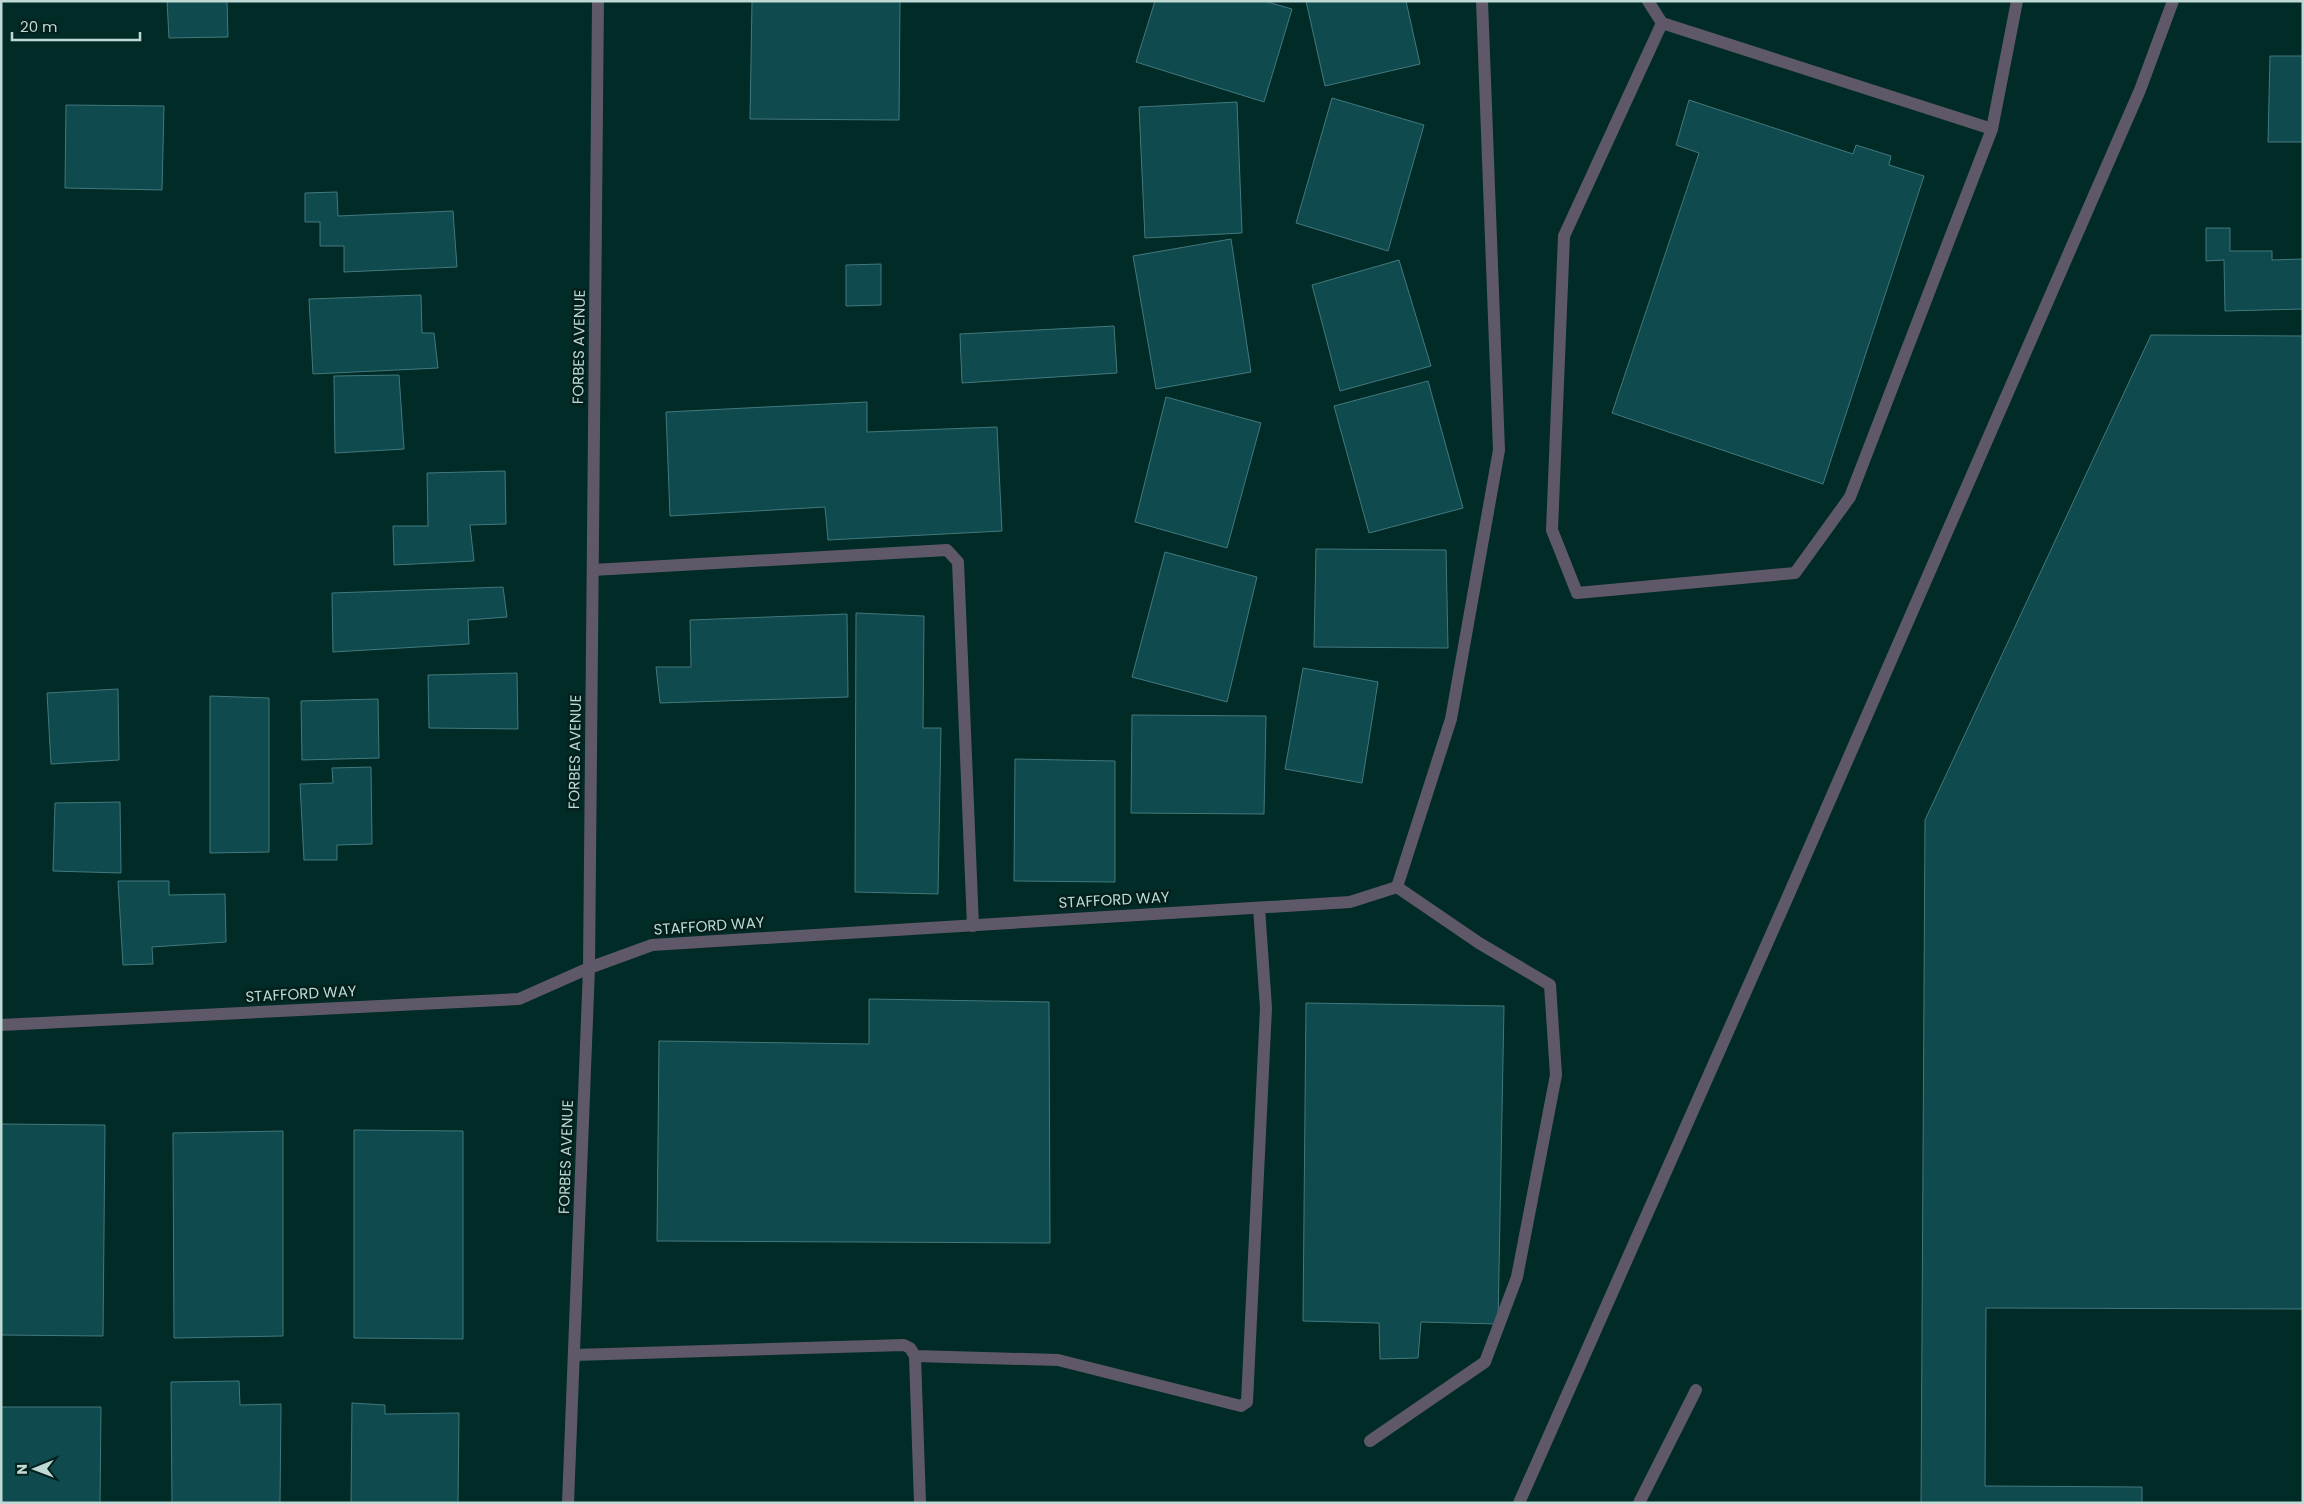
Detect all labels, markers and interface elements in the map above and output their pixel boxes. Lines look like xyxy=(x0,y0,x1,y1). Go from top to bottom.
scale bar xyxy=(12,10,140,42)
text: 20 m xyxy=(20,16,58,37)
street label: FORBES AVENUE xyxy=(567,290,590,404)
street label: FORBES AVENUE xyxy=(563,695,586,809)
street label: STAFFORD WAY xyxy=(1058,886,1170,913)
street label: STAFFORD WAY xyxy=(653,911,765,940)
street label: STAFFORD WAY xyxy=(245,980,357,1007)
street label: FORBES AVENUE xyxy=(553,1099,578,1215)
north arrow xyxy=(10,1444,60,1494)
text: N xyxy=(12,1464,32,1475)

